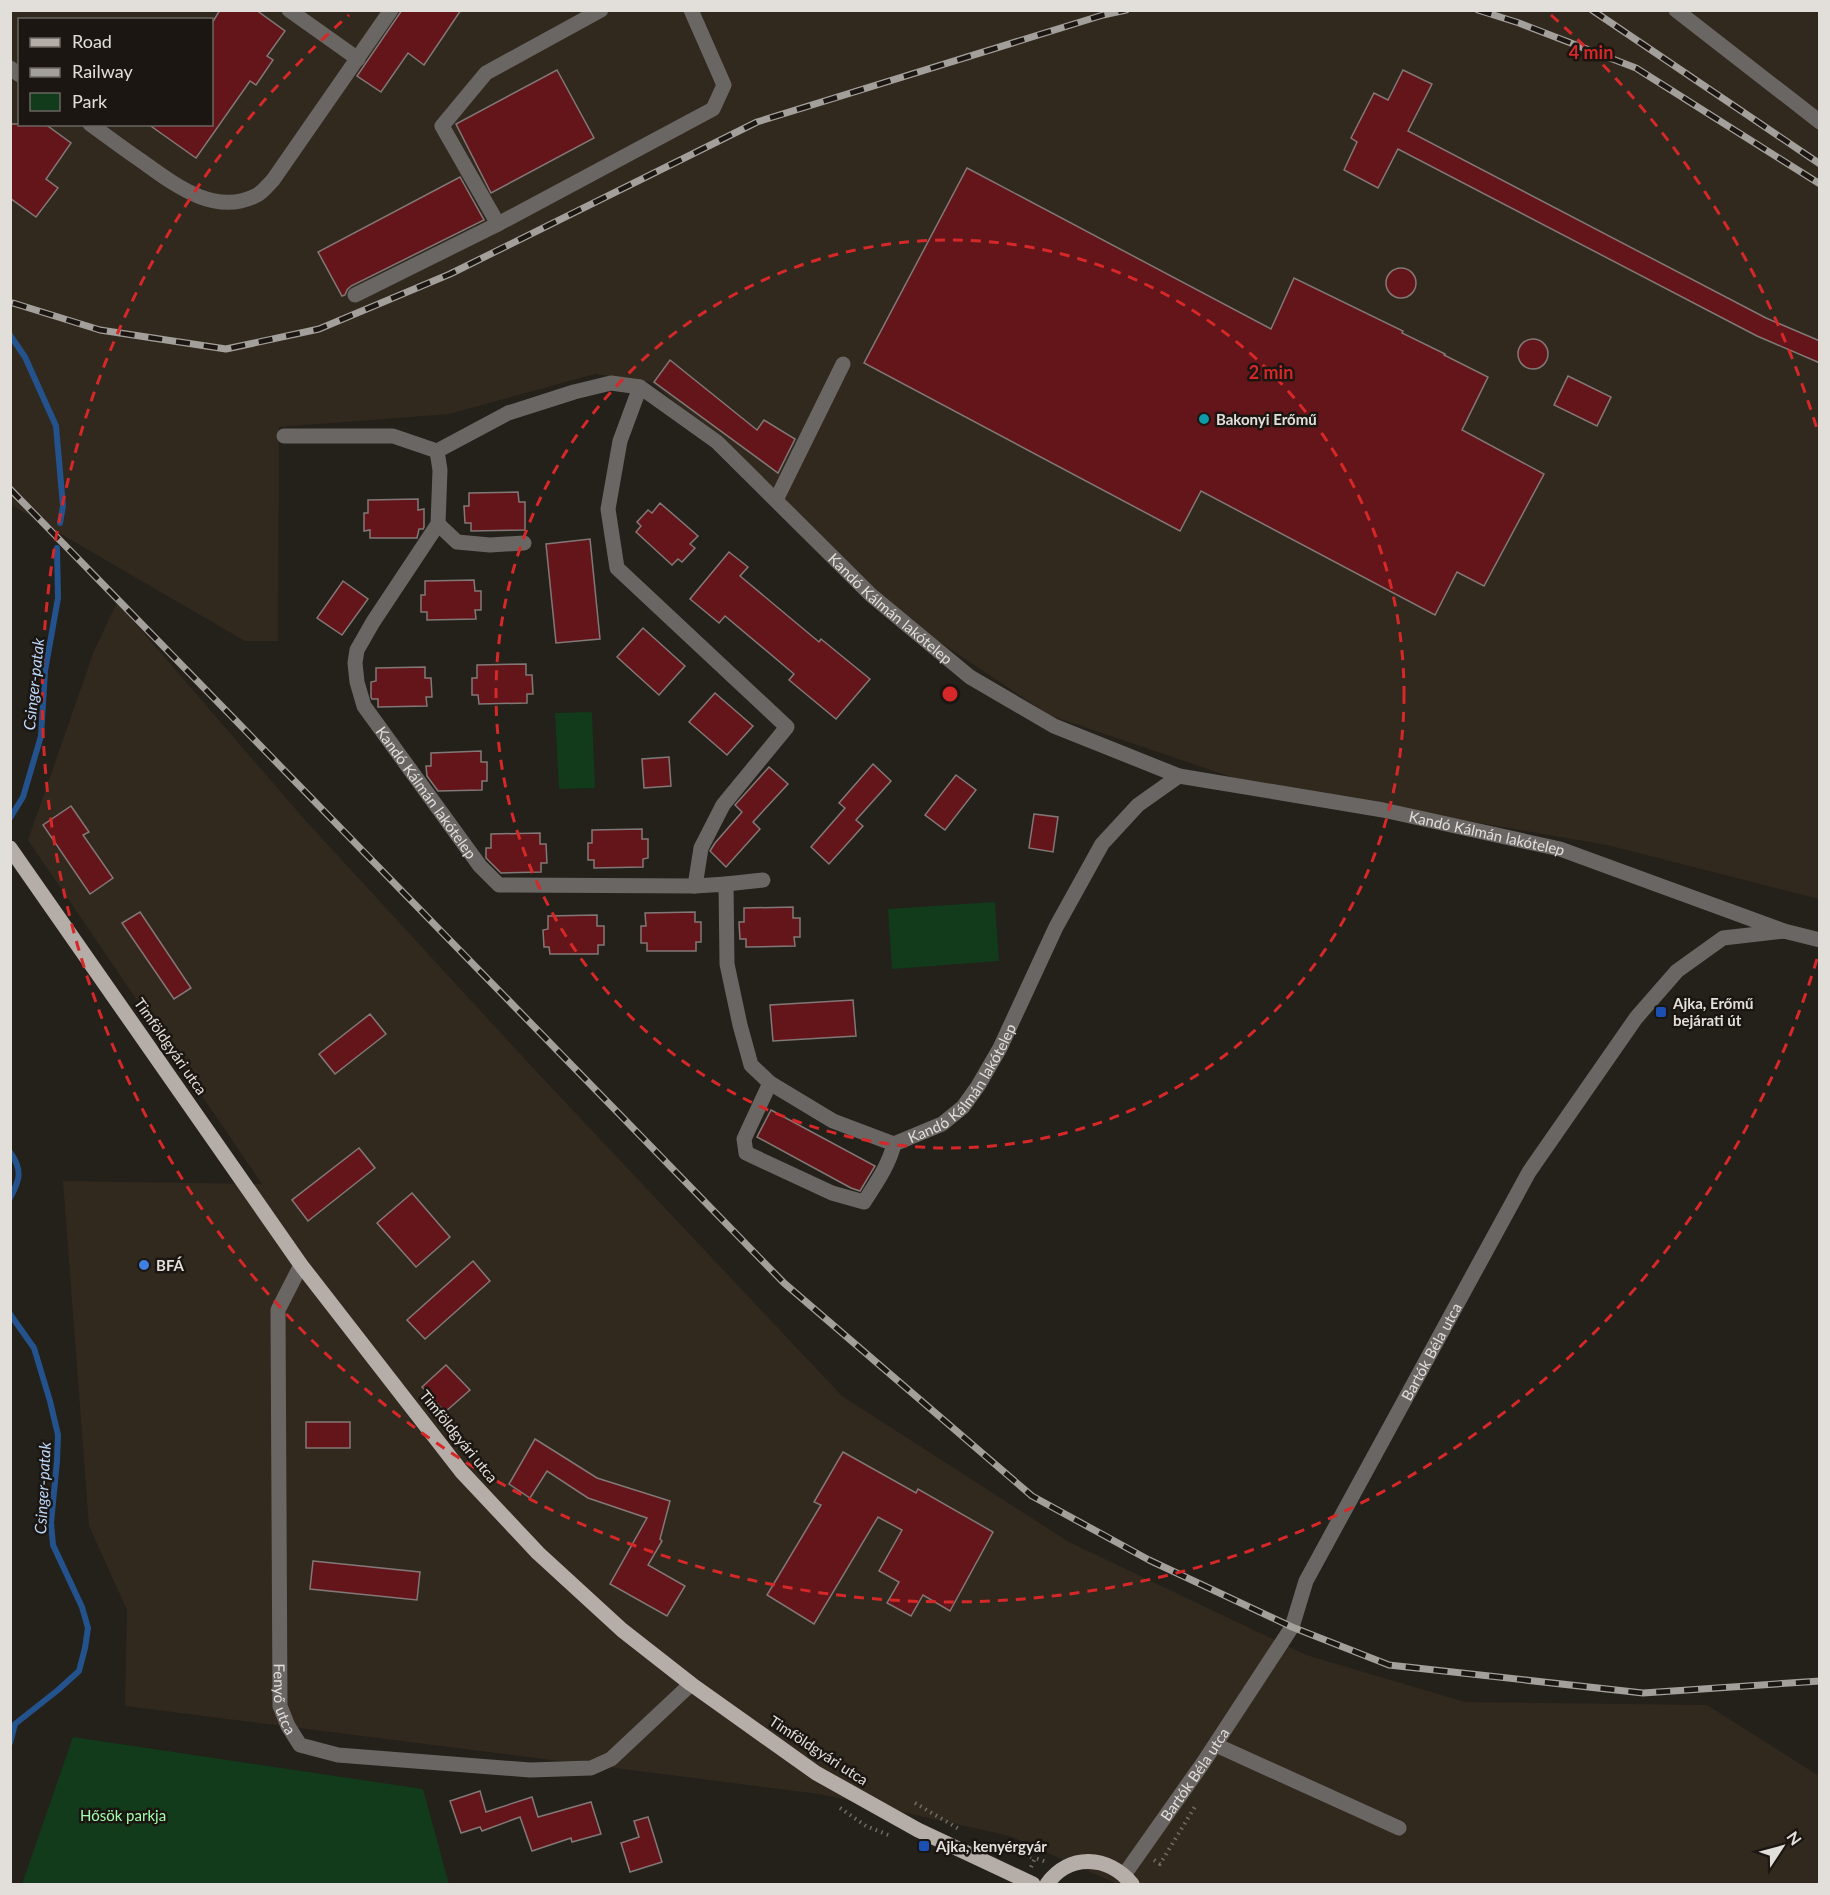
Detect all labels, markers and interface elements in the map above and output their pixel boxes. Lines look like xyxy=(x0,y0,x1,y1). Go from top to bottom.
legend xyxy=(18,18,213,126)
text: Road xyxy=(72,30,112,52)
text: 4 min xyxy=(1569,41,1613,63)
text: Railway xyxy=(72,60,133,82)
text: Park xyxy=(72,90,108,112)
text: 2 min xyxy=(1249,361,1293,383)
place label: Bakonyi Erőmű xyxy=(1216,410,1317,428)
marker: Bakonyi Erőmű xyxy=(1197,412,1211,426)
street label: Kandó Kálmán lakótelep xyxy=(825,549,956,668)
water label: Csinger-patak xyxy=(19,637,47,731)
centre of rings xyxy=(940,684,960,704)
street label: Kandó Kálmán lakótelep xyxy=(373,723,481,862)
street label: Kandó Kálmán lakótelep xyxy=(1407,807,1568,859)
street label: Timföldgyári utca xyxy=(131,994,211,1098)
place label: Ajka, Erőmű bejárati út xyxy=(1672,994,1753,1029)
marker: Ajka, Erőmű bejárati út xyxy=(1654,1005,1668,1019)
street label: Kandó Kálmán lakótelep xyxy=(905,1020,1019,1146)
place label: BFÁ xyxy=(156,1256,184,1274)
marker: BFÁ xyxy=(137,1258,151,1272)
street label: Bartók Béla utca xyxy=(1397,1300,1465,1404)
street label: Timföldgyári utca xyxy=(416,1386,502,1486)
water label: Csinger-patak xyxy=(30,1441,54,1535)
street label: Fenyő utca xyxy=(271,1663,300,1738)
street label: Timföldgyári utca xyxy=(766,1711,872,1789)
street label: Bartók Béla utca xyxy=(1156,1724,1233,1824)
park label: Hősök parkja xyxy=(80,1806,166,1824)
north arrow xyxy=(1752,1817,1812,1877)
text: N xyxy=(1783,1827,1806,1848)
place label: Ajka, kenyérgyár xyxy=(935,1837,1047,1855)
marker: Ajka, kenyérgyár xyxy=(917,1839,931,1853)

